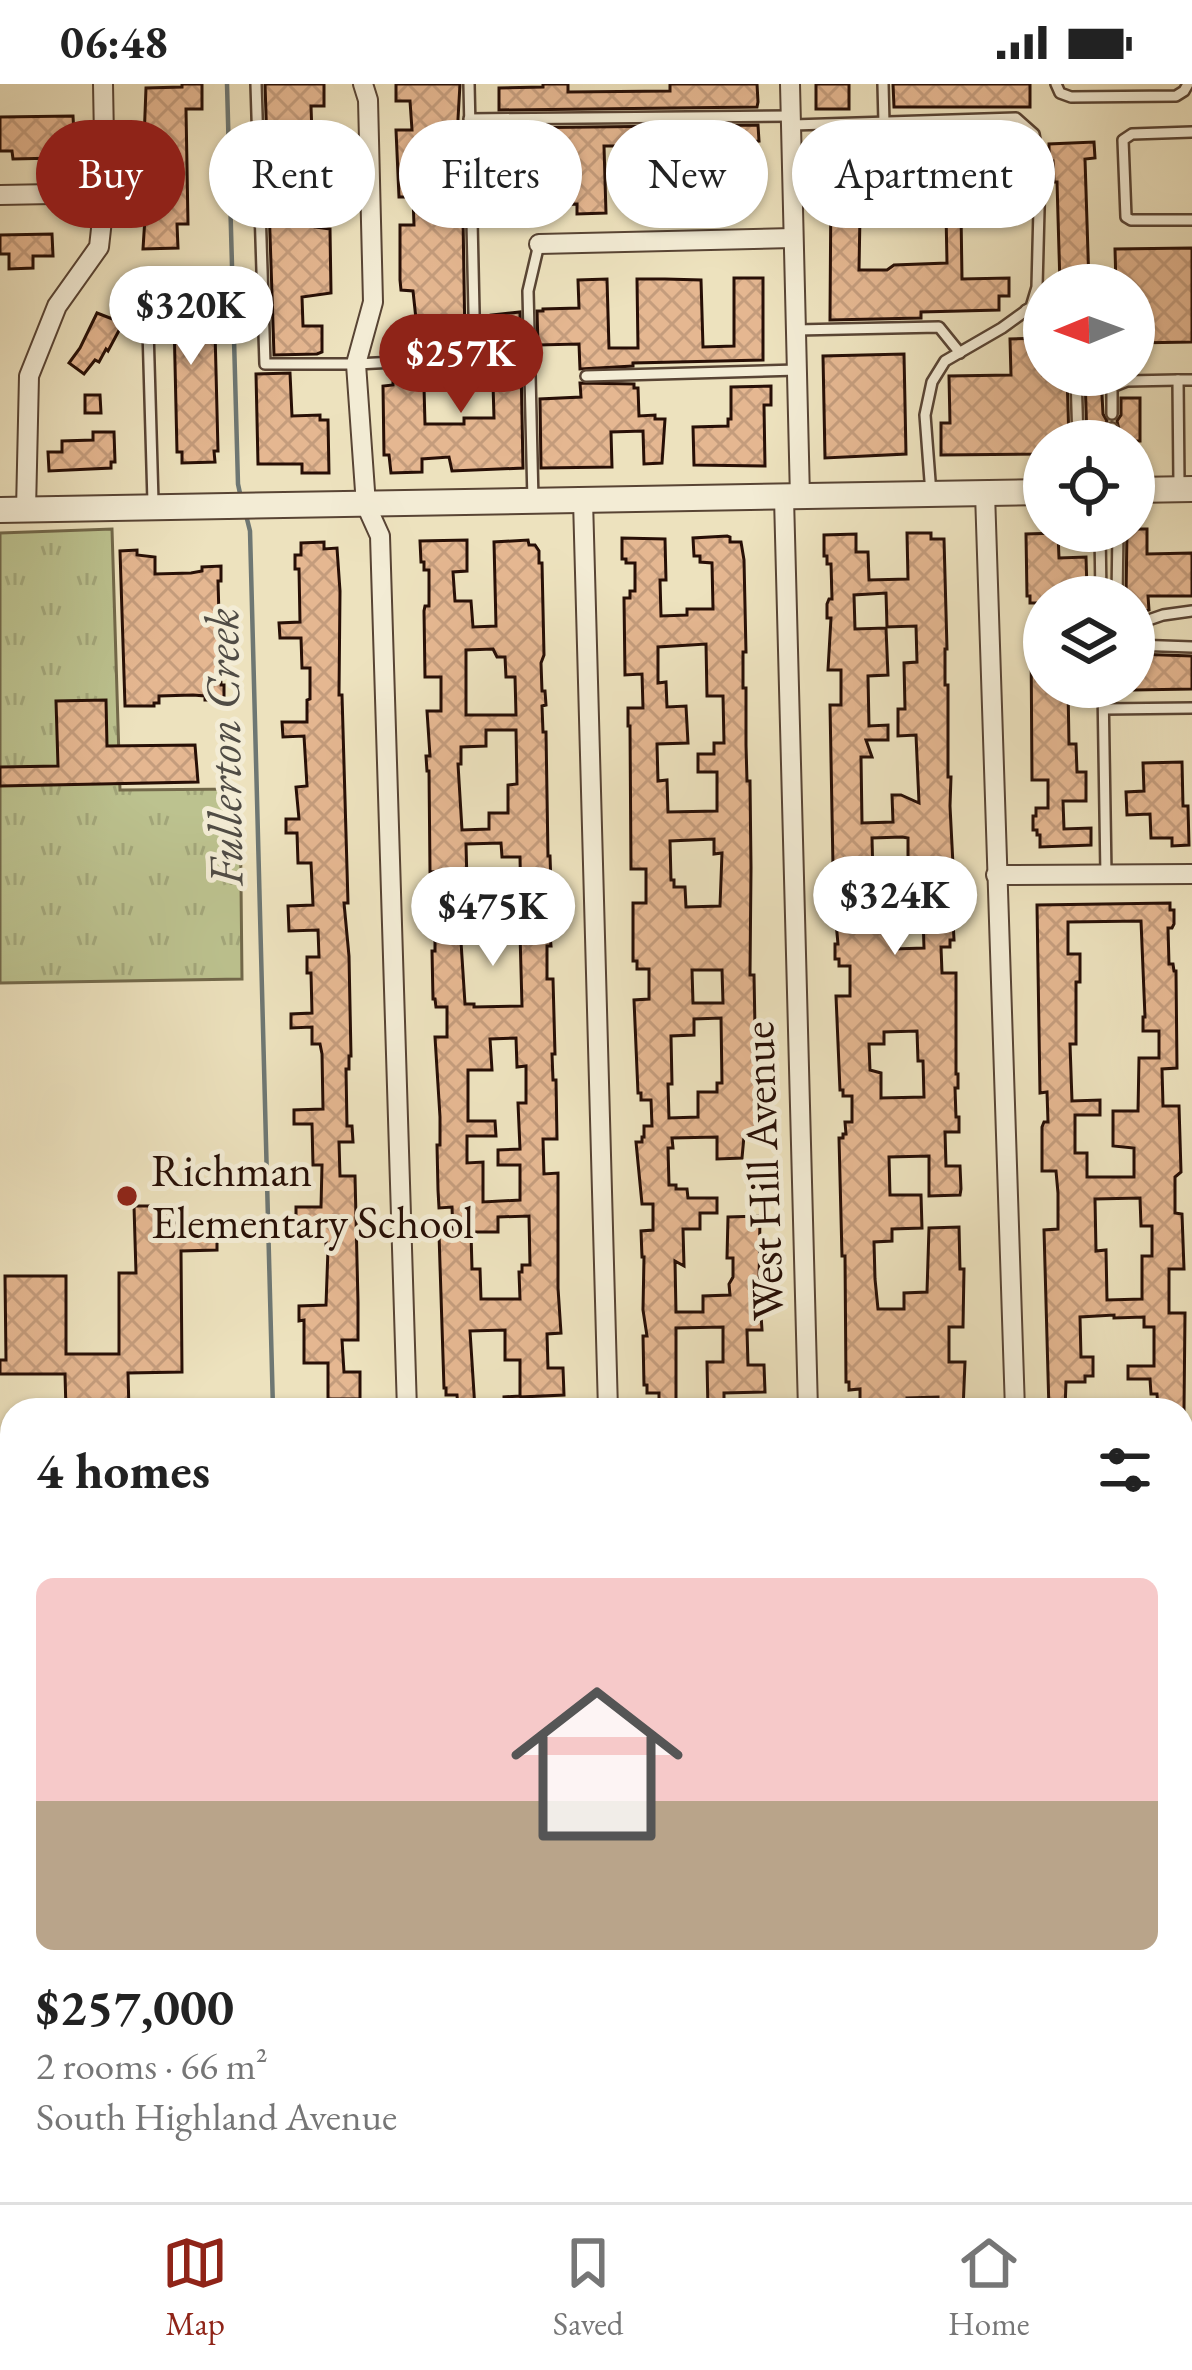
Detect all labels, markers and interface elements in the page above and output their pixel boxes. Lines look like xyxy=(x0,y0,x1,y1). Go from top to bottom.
text: 06:48 xyxy=(60,13,168,71)
chip: Buy xyxy=(36,120,185,228)
chip: Rent xyxy=(209,120,375,228)
chip: Filters xyxy=(399,120,582,228)
chip: New xyxy=(606,120,768,228)
chip: Apartment xyxy=(792,120,1055,228)
north arrow xyxy=(1023,264,1155,396)
map controls xyxy=(1023,264,1155,708)
pin: $320K xyxy=(107,266,275,368)
text: $320K xyxy=(136,279,246,330)
pin: $257K xyxy=(377,314,545,416)
text: $257K xyxy=(406,327,516,378)
button: locate xyxy=(1023,420,1155,552)
button: layers xyxy=(1023,576,1155,708)
water label: Fullerton Creek xyxy=(190,607,256,888)
pin: $324K xyxy=(811,856,979,958)
pin: $475K xyxy=(409,867,577,969)
text: $324K xyxy=(840,869,950,920)
text: $475K xyxy=(438,880,548,931)
street label: West Hill Avenue xyxy=(728,1020,796,1322)
place label: Richman Elementary School xyxy=(151,1141,474,1251)
marker: Richman Elementary School xyxy=(114,1183,140,1209)
text: 4 homes xyxy=(36,1437,210,1503)
icon: filters xyxy=(1092,1437,1158,1503)
icon: home xyxy=(489,1656,705,1872)
text: $257,000 xyxy=(36,1974,234,2040)
text: 2 rooms · 66 m² xyxy=(36,2040,268,2091)
text: South Highland Avenue xyxy=(36,2091,397,2142)
tab: Map xyxy=(162,2230,228,2345)
tab: Saved xyxy=(553,2230,624,2345)
tab: Home xyxy=(948,2230,1030,2345)

